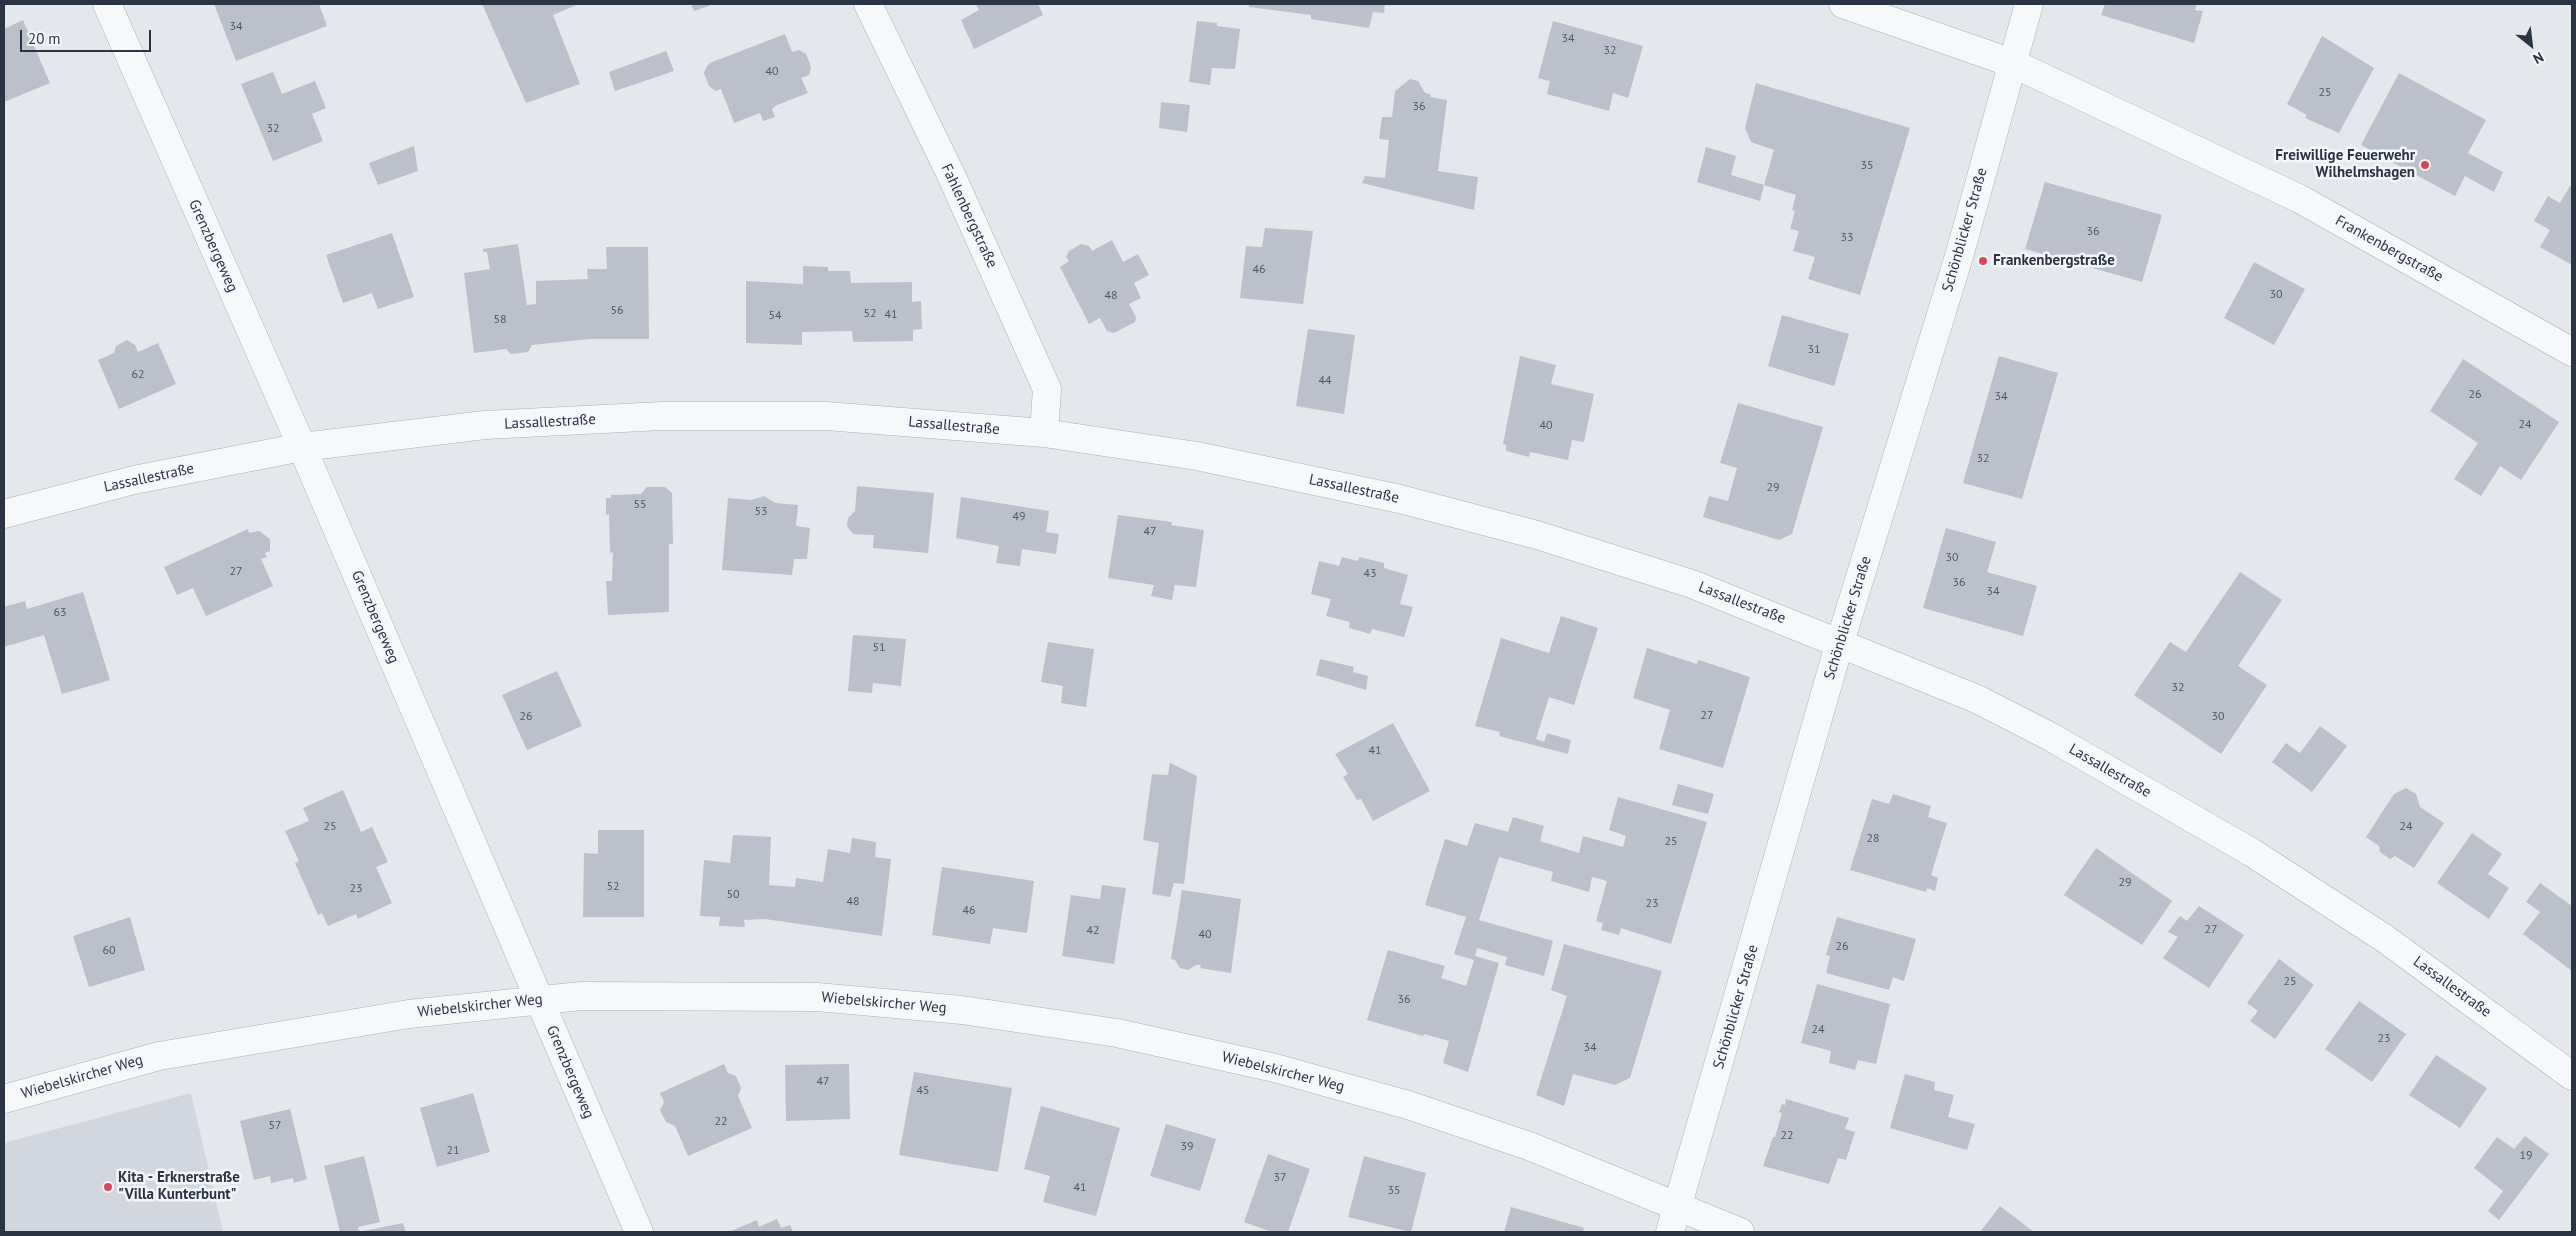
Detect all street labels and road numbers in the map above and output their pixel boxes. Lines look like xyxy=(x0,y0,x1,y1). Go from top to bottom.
street label: Fahlenbergstraße xyxy=(937,161,1001,271)
street label: Schönblicker Straße xyxy=(1939,166,1991,294)
street label: Grenzbergeweg xyxy=(185,197,241,295)
street label: Frankenbergstraße xyxy=(2332,212,2446,286)
street label: Lassallestraße xyxy=(504,411,596,433)
street label: Lassallestraße xyxy=(907,413,1001,439)
street label: Lassallestraße xyxy=(102,460,196,496)
street label: Lassallestraße xyxy=(1307,471,1401,507)
street label: Schönblicker Straße xyxy=(1821,554,1875,682)
street label: Grenzbergeweg xyxy=(347,568,403,666)
street label: Lassallestraße xyxy=(1696,578,1788,628)
street label: Lassallestraße xyxy=(2066,740,2154,802)
street label: Schönblicker Straße xyxy=(1710,943,1762,1071)
street label: Lassallestraße xyxy=(2410,953,2494,1021)
street label: Wiebelskircher Weg xyxy=(821,989,947,1017)
street label: Wiebelskircher Weg xyxy=(417,990,543,1022)
street label: Grenzbergeweg xyxy=(542,1023,598,1121)
street label: Wiebelskircher Weg xyxy=(1220,1048,1346,1096)
street label: Wiebelskircher Weg xyxy=(19,1051,145,1103)

